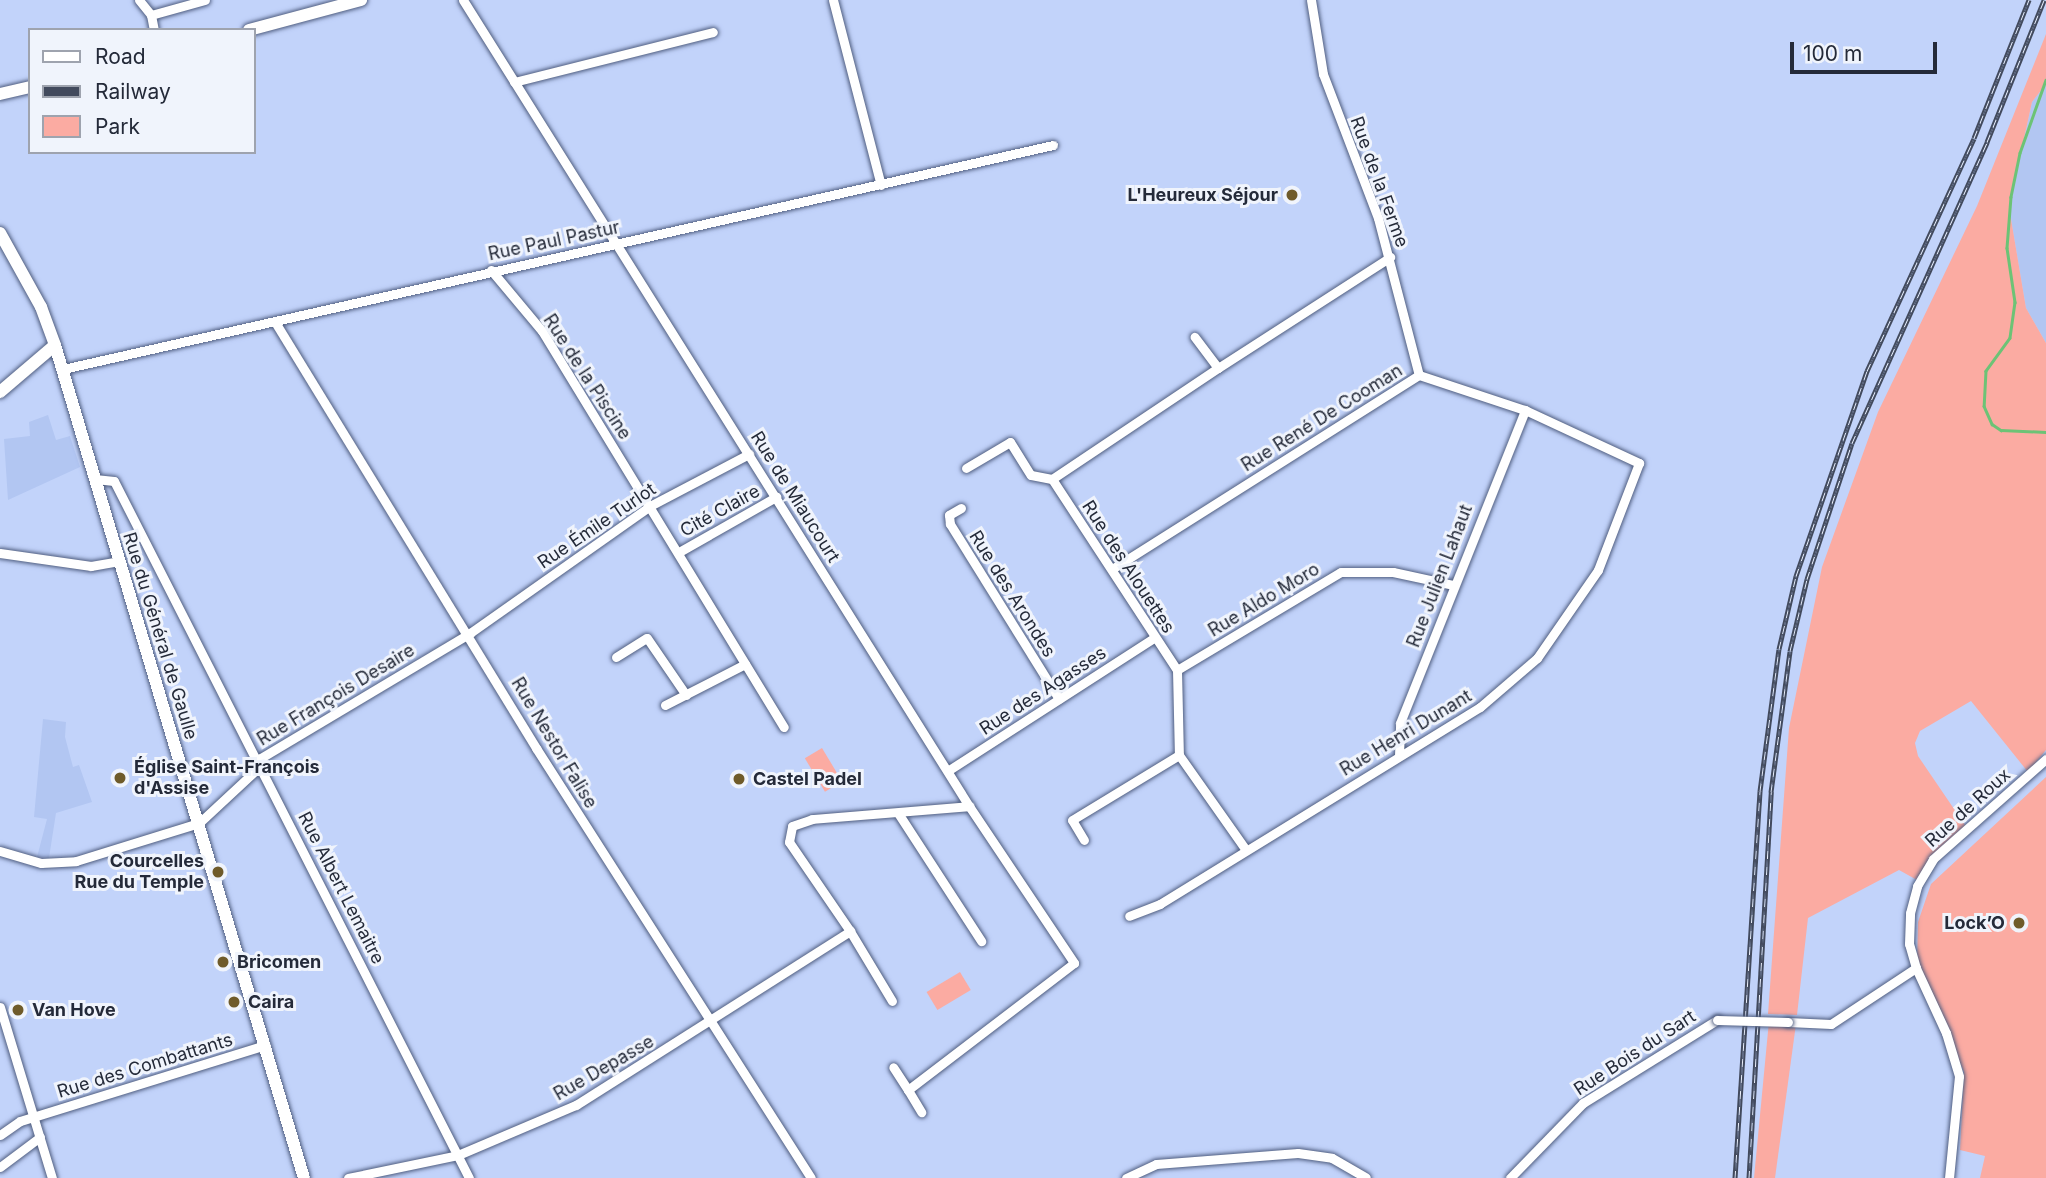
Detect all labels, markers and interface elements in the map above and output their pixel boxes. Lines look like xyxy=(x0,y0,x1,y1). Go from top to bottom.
legend xyxy=(28,28,256,154)
scale bar xyxy=(1794,28,1941,72)
text: 100 m xyxy=(1803,41,1862,66)
text: Road xyxy=(95,44,146,69)
text: Railway xyxy=(95,79,171,104)
text: Park xyxy=(95,114,140,139)
street label: Rue de la Ferme xyxy=(1345,114,1413,250)
place label: L'Heureux Séjour xyxy=(1127,184,1278,206)
marker: L'Heureux Séjour xyxy=(1284,187,1300,203)
street label: Rue Paul Pastur xyxy=(486,217,622,265)
street label: Rue de la Piscine xyxy=(538,310,636,444)
street label: Rue René De Cooman xyxy=(1238,360,1406,476)
street label: Rue de Miaucourt xyxy=(746,428,844,566)
street label: Rue Émile Turlot xyxy=(534,479,660,573)
street label: Cité Claire xyxy=(676,480,764,542)
street label: Rue des Alouettes xyxy=(1077,497,1179,637)
street label: Rue Julien Lahaut xyxy=(1403,502,1477,650)
street label: Rue des Arondes xyxy=(964,527,1060,661)
street label: Rue du Général de Gaulle xyxy=(118,530,202,742)
street label: Rue Aldo Moro xyxy=(1205,558,1323,642)
street label: Rue François Desaire xyxy=(253,639,419,751)
street label: Rue des Agasses xyxy=(976,642,1110,740)
street label: Rue Nestor Falise xyxy=(506,674,602,812)
street label: Rue Henri Dunant xyxy=(1336,685,1476,781)
place label: Église Saint-François d'Assise xyxy=(134,757,320,800)
street label: Rue de Roux xyxy=(1921,764,2015,852)
place label: Castel Padel xyxy=(753,768,862,790)
marker: Église Saint-François d'Assise xyxy=(112,770,128,786)
marker: Castel Padel xyxy=(731,771,747,787)
street label: Rue Albert Lemaitre xyxy=(293,808,389,968)
place label: Courcelles Rue du Temple xyxy=(74,851,204,894)
marker: Courcelles Rue du Temple xyxy=(210,864,226,880)
place label: Lock’O xyxy=(1944,912,2005,934)
marker: Lock’O xyxy=(2011,915,2027,931)
place label: Bricomen xyxy=(237,951,321,973)
marker: Bricomen xyxy=(215,954,231,970)
place label: Caira xyxy=(248,991,294,1013)
marker: Caira xyxy=(226,994,242,1010)
place label: Van Hove xyxy=(32,999,116,1021)
marker: Van Hove xyxy=(10,1002,26,1018)
street label: Rue Bois du Sart xyxy=(1570,1006,1700,1100)
street label: Rue des Combattants xyxy=(55,1029,235,1103)
street label: Rue Depasse xyxy=(550,1031,658,1105)

